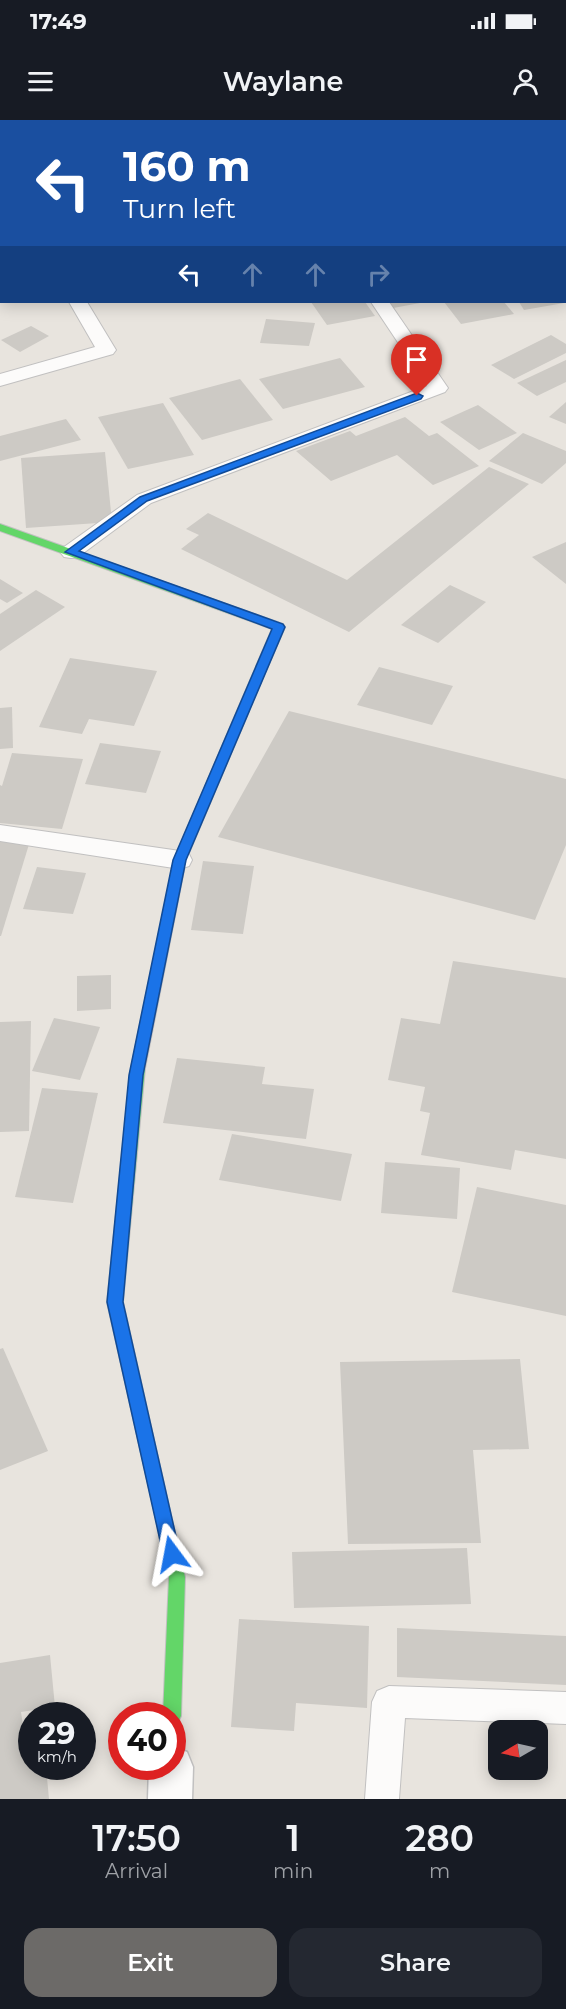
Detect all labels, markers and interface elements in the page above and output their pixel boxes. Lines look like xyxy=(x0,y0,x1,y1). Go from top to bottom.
text: 17:49 xyxy=(30,8,87,35)
icon: menu xyxy=(24,65,57,98)
text: Waylane xyxy=(223,65,343,98)
icon: person xyxy=(509,65,542,98)
text: 160 m xyxy=(123,140,251,192)
icon: left xyxy=(24,144,102,222)
text: Turn left xyxy=(123,192,236,225)
icon: left xyxy=(173,258,206,291)
icon: ahead xyxy=(236,258,269,291)
icon: ahead xyxy=(299,258,332,291)
icon: right xyxy=(362,258,395,291)
pin xyxy=(391,334,442,396)
icon: arrive xyxy=(400,343,433,376)
position arrow xyxy=(140,1522,204,1586)
speed limit sign: 40 xyxy=(108,1702,186,1780)
text: 29 xyxy=(39,1715,75,1752)
north arrow xyxy=(488,1720,548,1780)
map controls xyxy=(488,1720,548,1780)
text: km/h xyxy=(37,1747,77,1766)
text: 17:50 xyxy=(92,1816,181,1860)
text: 1 xyxy=(286,1816,300,1860)
text: 280 xyxy=(405,1816,474,1860)
text: Arrival xyxy=(105,1859,168,1883)
text: min xyxy=(273,1859,313,1883)
text: m xyxy=(429,1859,450,1883)
button: Exit xyxy=(24,1928,277,1997)
button: Share xyxy=(289,1928,542,1997)

